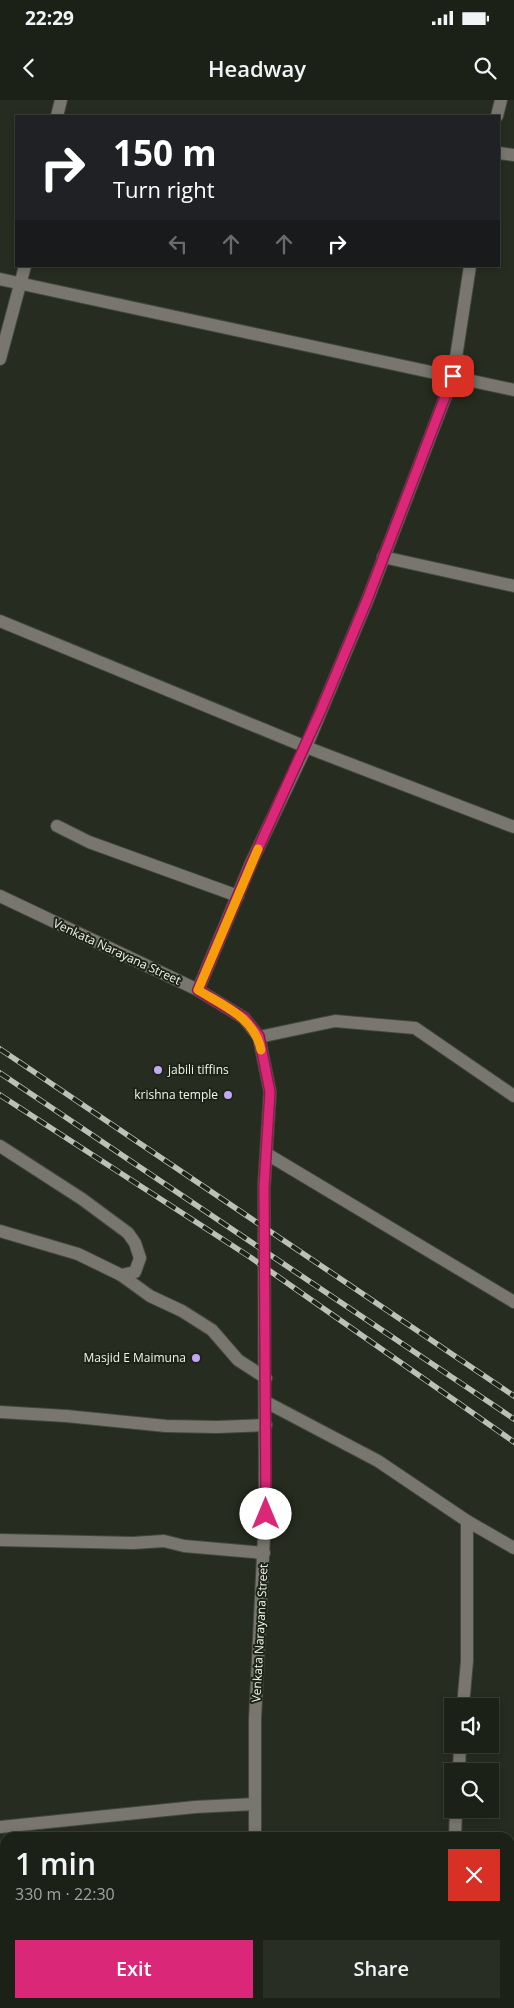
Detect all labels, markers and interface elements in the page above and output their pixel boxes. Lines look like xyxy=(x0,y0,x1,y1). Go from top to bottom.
text: 22:29 xyxy=(25,5,74,31)
text: Headway xyxy=(208,53,306,83)
icon: back xyxy=(15,54,43,82)
icon: search xyxy=(471,54,499,82)
text: 150 m xyxy=(113,129,217,176)
icon: right xyxy=(30,135,95,200)
text: Turn right xyxy=(113,174,215,204)
icon: left xyxy=(164,230,192,258)
icon: ahead xyxy=(217,230,245,258)
icon: ahead xyxy=(270,230,298,258)
icon: right xyxy=(323,230,351,258)
pin xyxy=(432,355,474,397)
icon: arrive xyxy=(439,362,467,390)
street label: Venkata Narayana Street xyxy=(51,914,184,989)
place label: jabili tiffins xyxy=(167,1061,229,1078)
marker: jabili tiffins xyxy=(152,1064,164,1076)
place label: krishna temple xyxy=(134,1086,218,1103)
marker: krishna temple xyxy=(222,1089,234,1101)
place label: Masjid E Maimuna xyxy=(84,1349,186,1366)
marker: Masjid E Maimuna xyxy=(190,1352,202,1364)
position arrow xyxy=(239,1487,291,1539)
street label: Venkata Narayana Street xyxy=(247,1563,272,1703)
map controls xyxy=(444,1698,499,1818)
button: sound xyxy=(444,1698,499,1753)
button: search xyxy=(444,1763,499,1818)
text: 1 min xyxy=(15,1843,96,1884)
button: close xyxy=(448,1849,500,1901)
text: 330 m · 22:30 xyxy=(15,1883,115,1905)
button: Exit xyxy=(15,1940,253,1998)
button: Share xyxy=(263,1940,500,1998)

